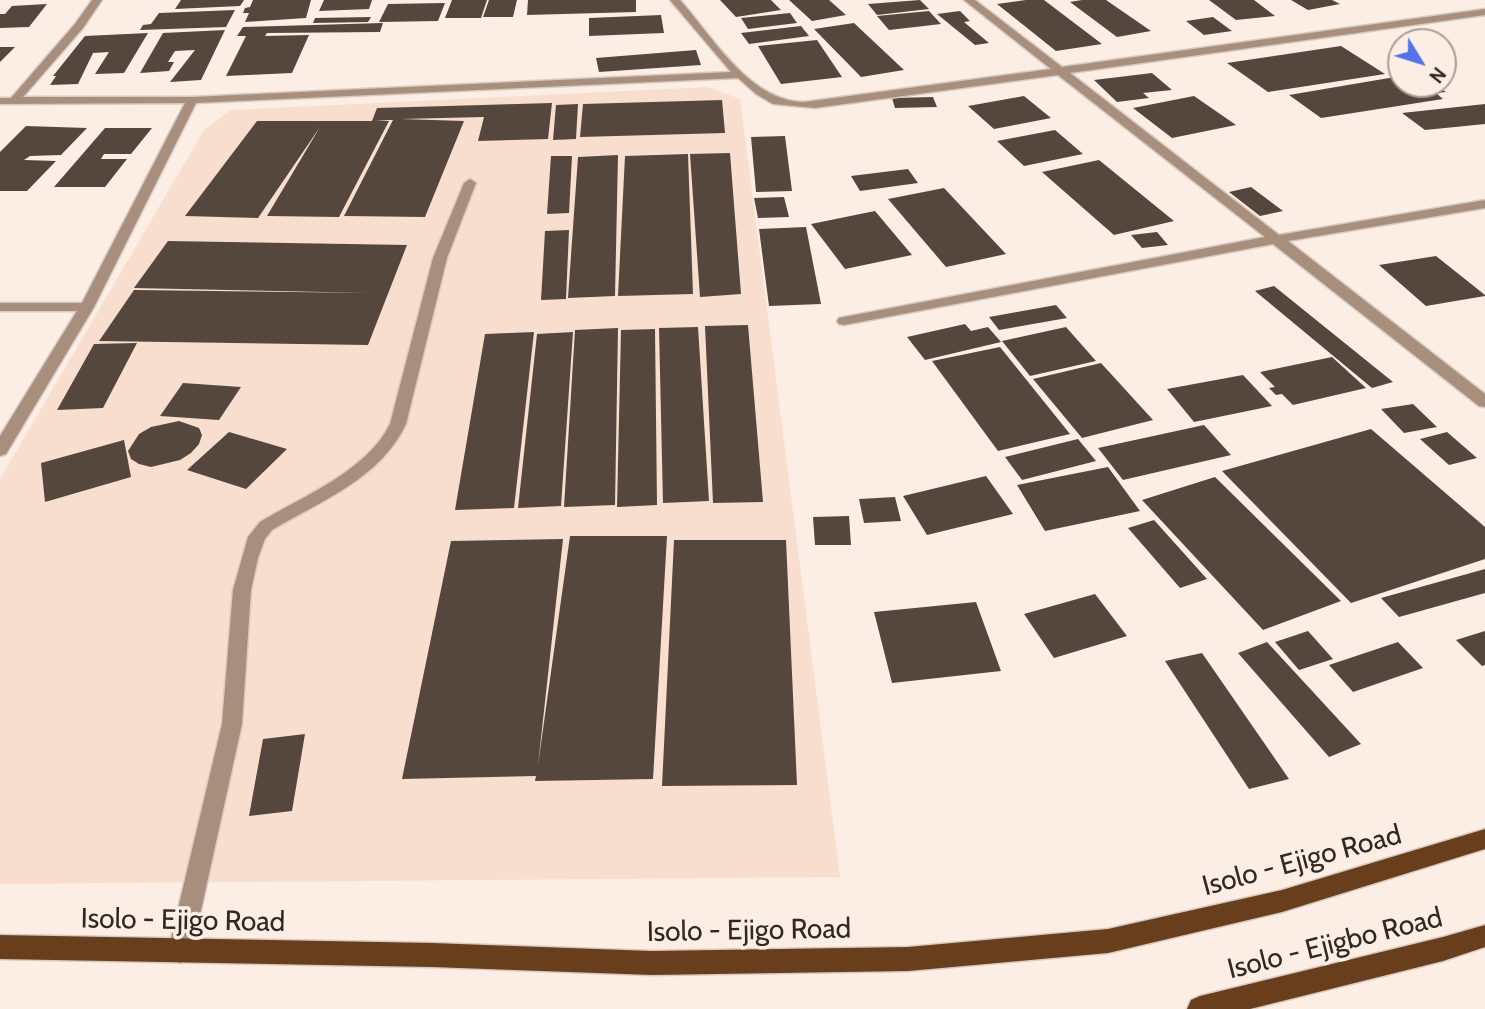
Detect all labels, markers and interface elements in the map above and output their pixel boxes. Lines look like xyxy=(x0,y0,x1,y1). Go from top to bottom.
north arrow xyxy=(1387,28,1457,98)
text: N xyxy=(1424,63,1451,87)
street label: Isolo - Ejigo Road xyxy=(1199,818,1405,904)
street label: Isolo - Ejigbo Road xyxy=(1224,901,1446,987)
street label: Isolo - Ejigo Road xyxy=(80,902,286,940)
street label: Isolo - Ejigo Road xyxy=(646,912,852,950)

